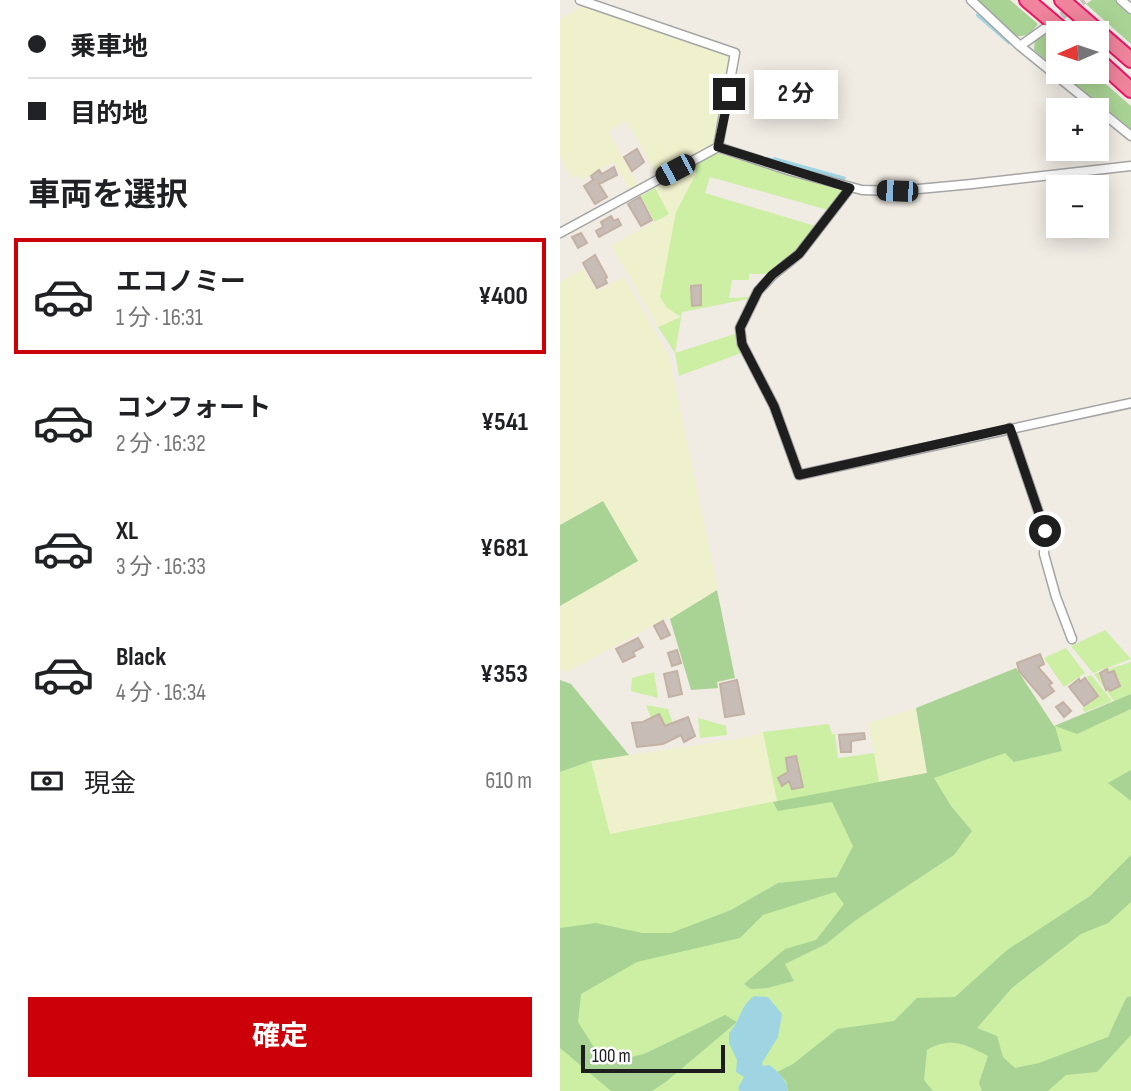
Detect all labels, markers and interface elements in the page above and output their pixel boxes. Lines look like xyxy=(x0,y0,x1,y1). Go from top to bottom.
north arrow xyxy=(1046,21,1110,84)
map controls xyxy=(1046,21,1109,238)
text: 乗車地 xyxy=(70,32,148,63)
callout: 2 分 xyxy=(754,70,838,119)
route end xyxy=(713,78,745,110)
text: 2 分 xyxy=(778,80,814,108)
button: + xyxy=(1046,98,1109,161)
text: 目的地 xyxy=(70,99,148,130)
car xyxy=(652,151,699,189)
button: − xyxy=(1046,175,1109,238)
text: 車両を選択 xyxy=(28,176,188,215)
car xyxy=(876,180,919,202)
icon: car xyxy=(32,265,95,328)
text: エコノミー xyxy=(116,267,246,298)
text: ¥400 xyxy=(478,281,528,312)
text: 1 分 · 16:31 xyxy=(116,304,203,332)
icon: car xyxy=(32,391,95,454)
text: コンフォート xyxy=(116,393,271,424)
text: ¥541 xyxy=(481,407,528,438)
text: 2 分 · 16:32 xyxy=(116,430,206,458)
route start xyxy=(1029,515,1061,547)
text: XL xyxy=(116,516,138,547)
icon: car xyxy=(32,517,95,580)
text: ¥681 xyxy=(480,533,528,564)
text: 3 分 · 16:33 xyxy=(116,553,206,581)
text: Black xyxy=(116,642,166,673)
icon: car xyxy=(32,643,95,706)
text: ¥353 xyxy=(480,659,528,690)
text: 4 分 · 16:34 xyxy=(116,679,206,707)
icon: cash xyxy=(28,762,66,800)
text: 610 m xyxy=(485,767,532,795)
text: 現金 xyxy=(84,769,136,800)
button: 確定 xyxy=(28,997,532,1077)
scale bar xyxy=(581,1042,724,1074)
text: 100 m xyxy=(592,1045,631,1068)

